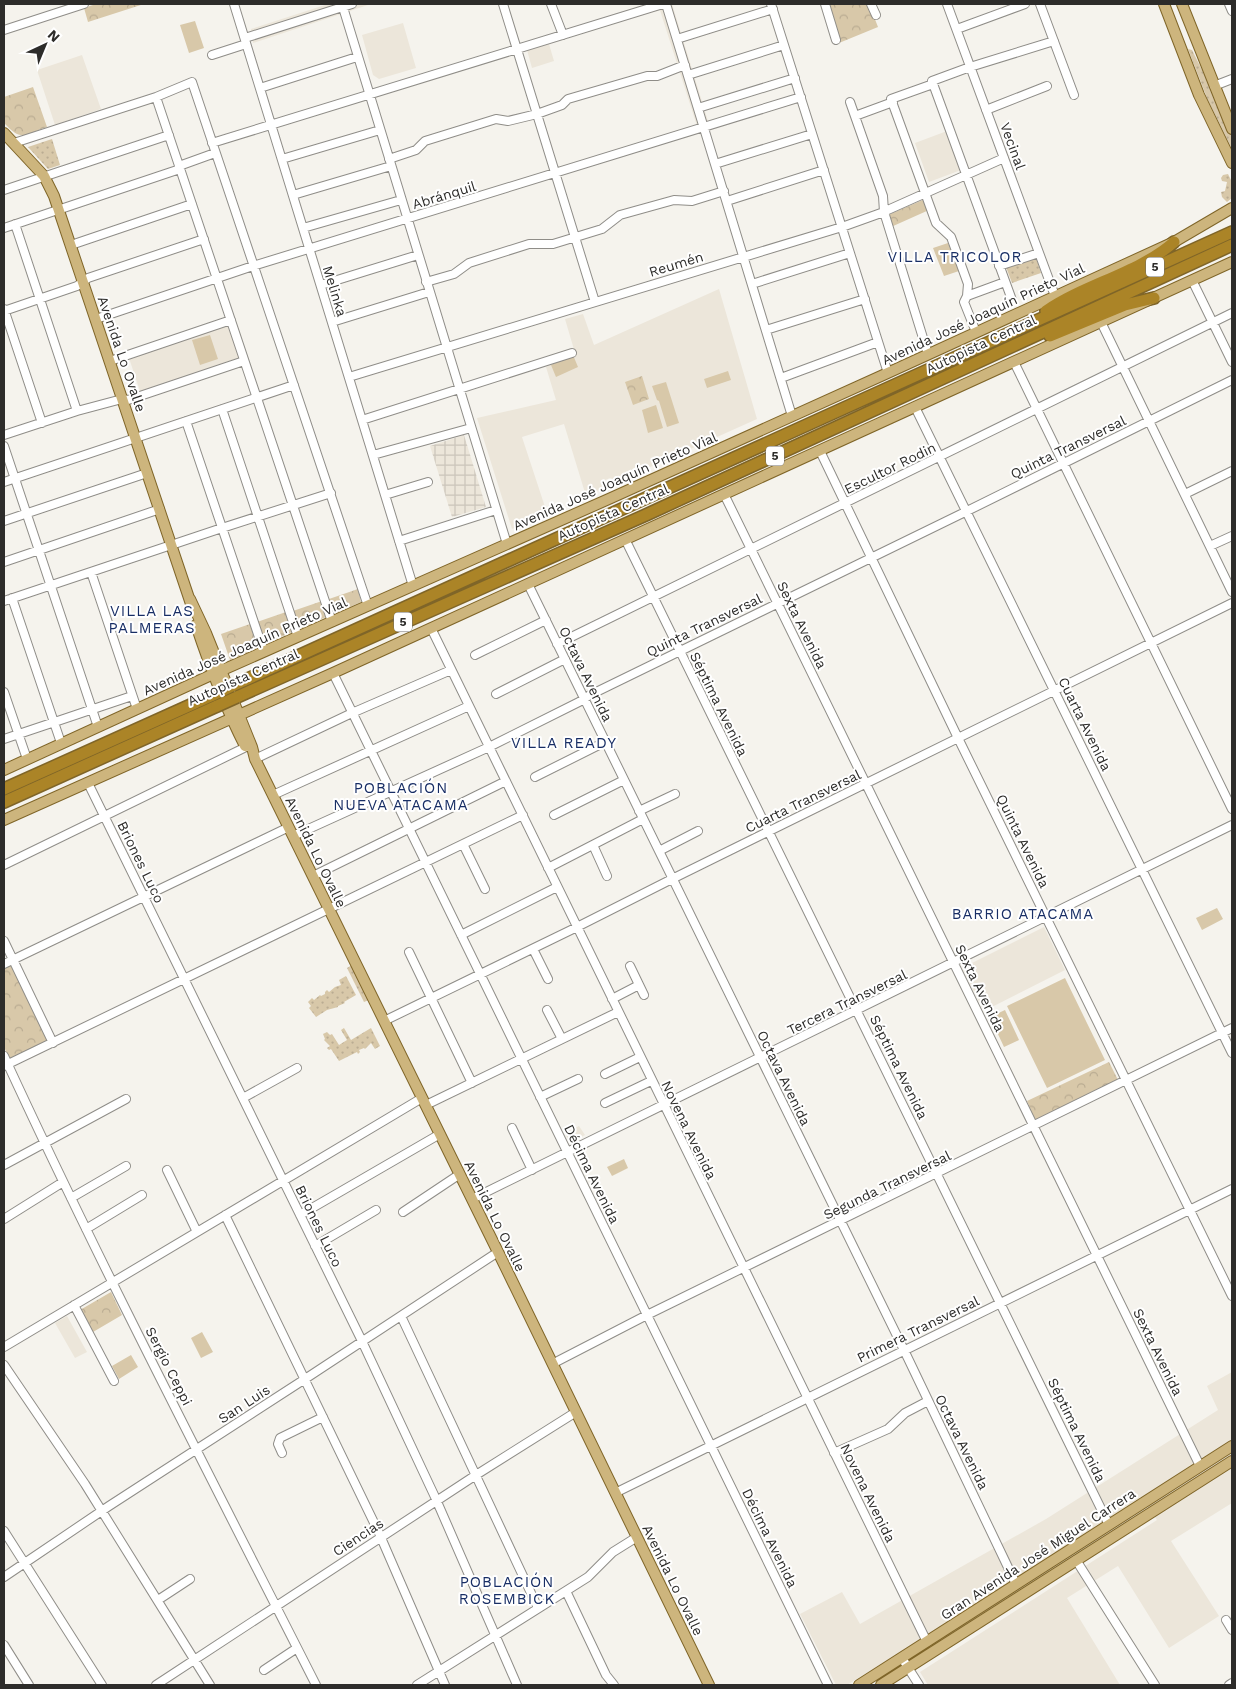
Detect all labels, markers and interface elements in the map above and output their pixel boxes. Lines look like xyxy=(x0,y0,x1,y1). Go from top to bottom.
north arrow xyxy=(20,20,70,70)
text: N xyxy=(45,26,63,45)
street label: Vecinal xyxy=(997,120,1029,172)
street label: Abránquil xyxy=(410,178,478,212)
street label: Reumén xyxy=(647,248,705,280)
district label: VILLA TRICOLOR xyxy=(888,248,1022,266)
road number: 5 xyxy=(1146,258,1164,276)
street label: Avenida José Joaquín Prieto Vial xyxy=(879,260,1087,368)
street label: Melinka xyxy=(320,264,350,318)
street label: Avenida Lo Ovalle xyxy=(95,294,149,414)
street label: Autopista Central xyxy=(923,311,1039,377)
street label: Quinta Transversal xyxy=(1008,412,1129,482)
street label: Avenida José Joaquín Prieto Vial xyxy=(511,428,720,533)
street label: Escultor Rodin xyxy=(842,439,938,497)
road number: 5 xyxy=(766,446,784,466)
street label: Autopista Central xyxy=(555,480,672,544)
street label: Sexta Avenida xyxy=(774,579,830,671)
street label: Quinta Transversal xyxy=(644,590,765,660)
street label: Avenida José Joaquín Prieto Vial xyxy=(141,593,350,698)
district label: VILLA LAS PALMERAS xyxy=(108,602,196,637)
road number: 5 xyxy=(394,612,412,632)
street label: Octava Avenida xyxy=(556,624,616,724)
street label: Autopista Central xyxy=(185,645,302,709)
street label: Séptima Avenida xyxy=(687,649,751,759)
street label: Cuarta Avenida xyxy=(1055,674,1115,774)
district label: VILLA READY xyxy=(511,734,617,752)
street label: Cuarta Transversal xyxy=(743,766,864,836)
district label: POBLACIÓN NUEVA ATACAMA xyxy=(333,778,469,814)
street label: Quinta Avenida xyxy=(993,792,1053,891)
street label: Avenida Lo Ovalle xyxy=(282,794,350,910)
street label: Briones Luco xyxy=(114,819,168,905)
district label: BARRIO ATACAMA xyxy=(952,905,1094,923)
street label: Sexta Avenida xyxy=(952,942,1008,1034)
street label: Tercera Transversal xyxy=(785,966,910,1038)
street label: Séptima Avenida xyxy=(867,1012,931,1122)
street label: Octava Avenida xyxy=(754,1028,814,1128)
street label: Novena Avenida xyxy=(658,1078,720,1182)
street label: Décima Avenida xyxy=(561,1122,623,1226)
street label: Segunda Transversal xyxy=(821,1147,954,1223)
street label: Avenida Lo Ovalle xyxy=(461,1158,529,1274)
street label: Briones Luco xyxy=(292,1183,346,1269)
street label: Primera Transversal xyxy=(854,1292,982,1366)
street label: Sexta Avenida xyxy=(1130,1306,1186,1398)
street label: Sergio Ceppi xyxy=(142,1324,196,1408)
street label: Séptima Avenida xyxy=(1045,1375,1109,1485)
street label: San Luis xyxy=(215,1381,273,1427)
street label: Octava Avenida xyxy=(932,1392,992,1492)
street label: Novena Avenida xyxy=(837,1441,899,1545)
street label: Gran Avenida José Miguel Carrera xyxy=(938,1485,1138,1623)
street label: Décima Avenida xyxy=(739,1486,801,1590)
street label: Ciencias xyxy=(330,1515,386,1559)
street label: Avenida Lo Ovalle xyxy=(639,1522,707,1638)
district label: POBLACIÓN ROSEMBICK xyxy=(459,1572,555,1608)

